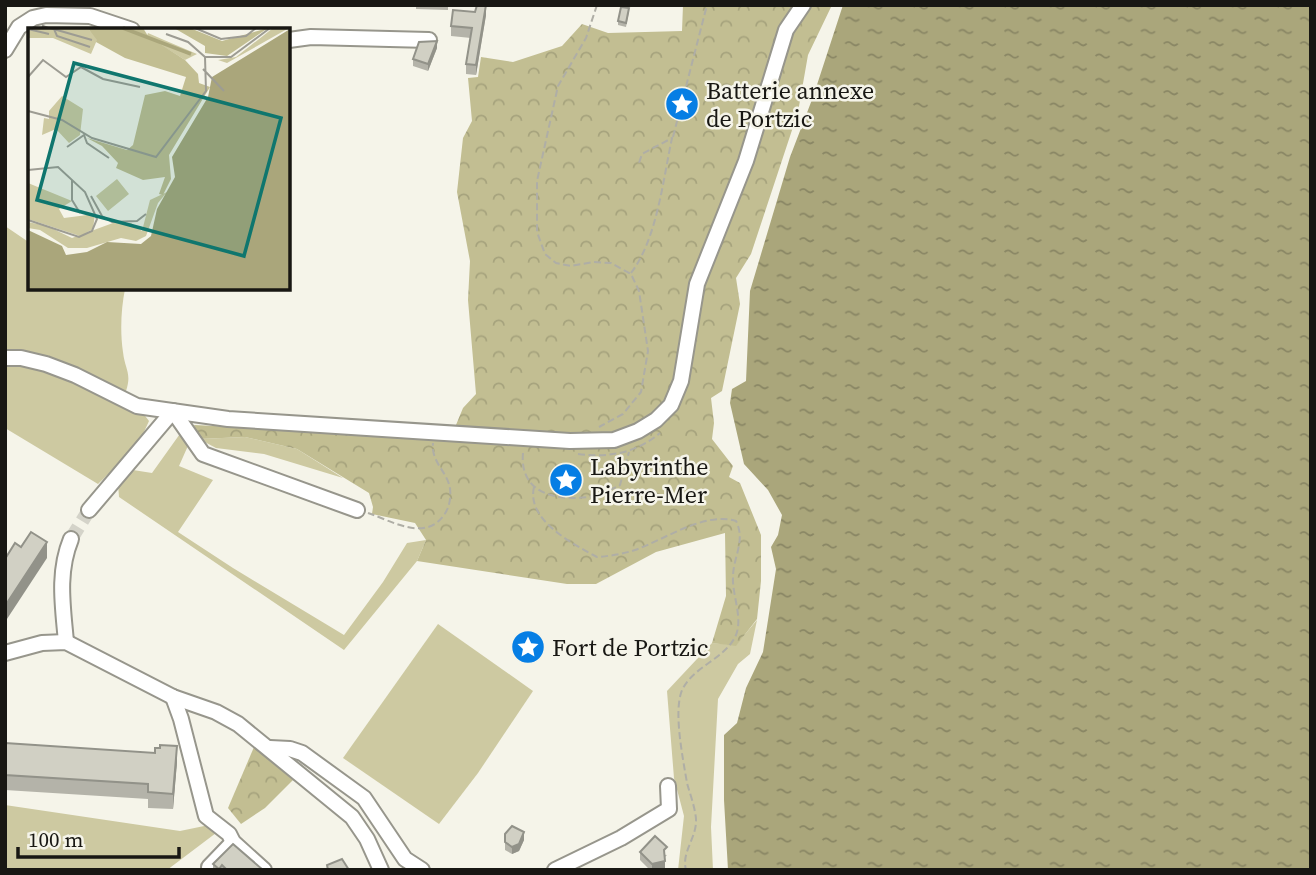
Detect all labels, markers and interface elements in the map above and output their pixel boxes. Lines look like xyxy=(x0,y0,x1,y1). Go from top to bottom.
inset map xyxy=(28,28,290,290)
place label: Batterie annexe de Portzic xyxy=(706,74,874,135)
place icon: Batterie annexe de Portzic xyxy=(663,85,701,123)
place label: Labyrinthe Pierre-Mer xyxy=(590,450,709,511)
place icon: Labyrinthe Pierre-Mer xyxy=(547,461,585,499)
place icon: Fort de Portzic xyxy=(509,628,547,666)
place label: Fort de Portzic xyxy=(552,631,709,664)
scale bar xyxy=(18,816,178,860)
text: 100 m xyxy=(28,825,83,854)

